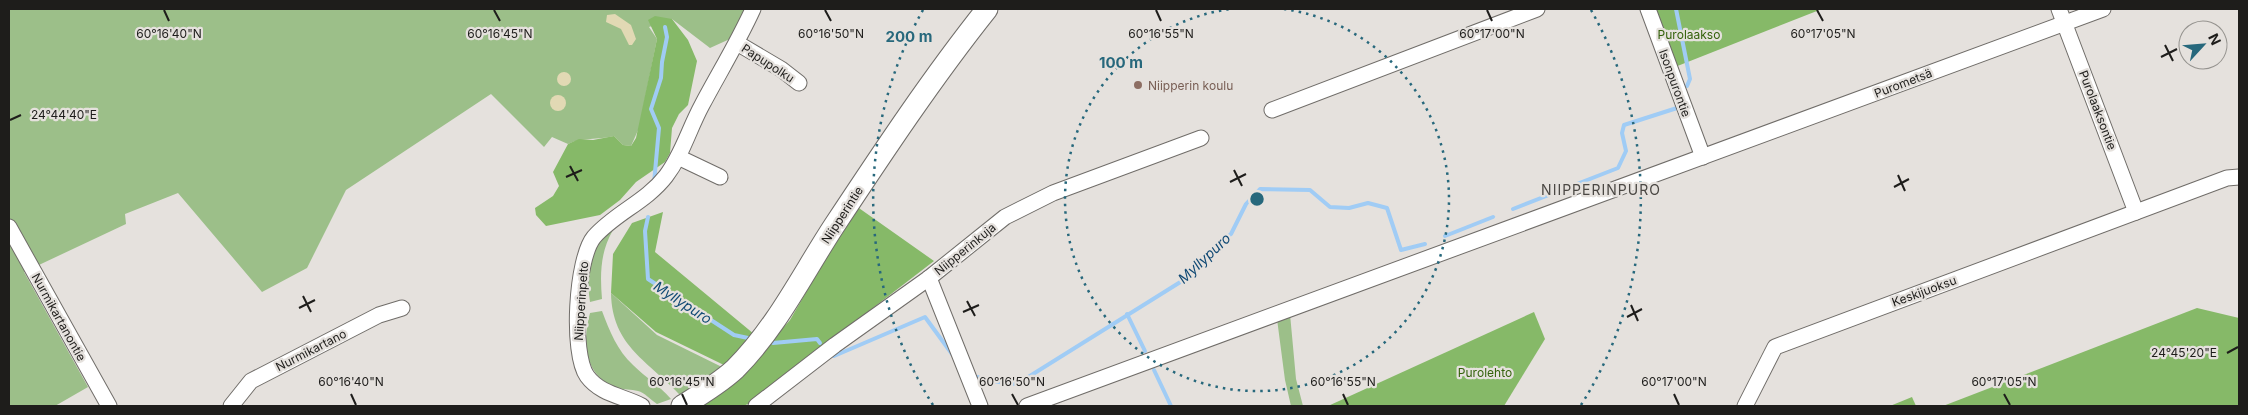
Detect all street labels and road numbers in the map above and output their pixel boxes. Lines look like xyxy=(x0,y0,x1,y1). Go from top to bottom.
street label: Papupolku xyxy=(739,40,797,86)
street label: Isonpurontie xyxy=(1656,47,1694,119)
street label: Purometsä xyxy=(1872,65,1934,101)
street label: Purolaaksontie xyxy=(2076,68,2120,152)
street label: Niipperintie xyxy=(818,184,866,246)
street label: Niipperinkuja xyxy=(931,220,999,278)
street label: Niipperinpelto xyxy=(571,261,591,341)
street label: Nurmikartanontie xyxy=(29,270,89,364)
street label: Keskijuoksu xyxy=(1890,272,1958,310)
street label: Nurmikartano xyxy=(273,326,349,374)

